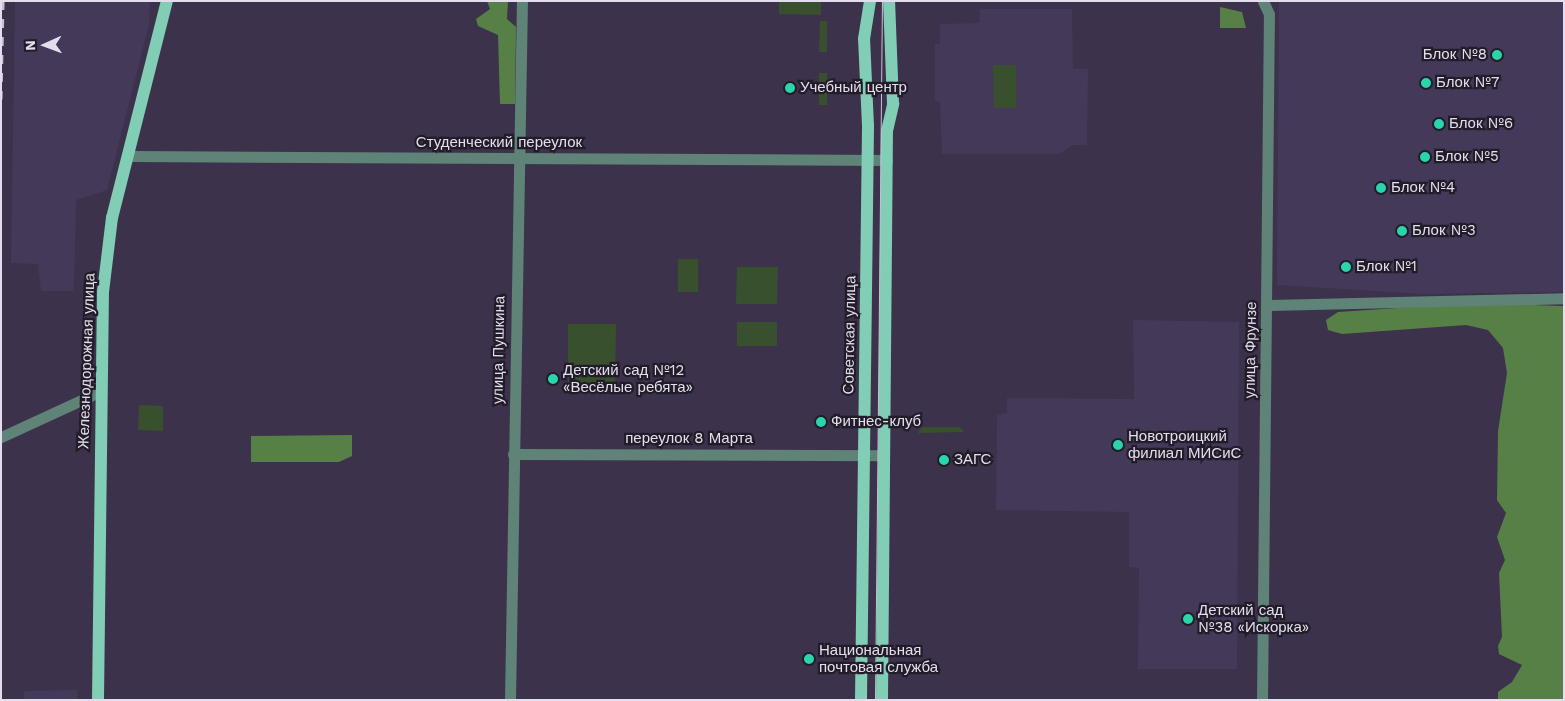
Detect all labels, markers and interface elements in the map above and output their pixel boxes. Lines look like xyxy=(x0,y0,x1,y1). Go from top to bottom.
north arrow xyxy=(20,20,70,70)
text: N xyxy=(22,40,38,51)
place label: Блок №8 xyxy=(1423,46,1487,64)
marker: Блок №8 xyxy=(1491,49,1503,61)
place label: Блок №7 xyxy=(1436,74,1499,92)
marker: Блок №7 xyxy=(1420,77,1432,89)
place label: Учебный центр xyxy=(800,79,907,97)
marker: Учебный центр xyxy=(784,82,796,94)
place label: Блок №6 xyxy=(1449,115,1513,133)
marker: Блок №6 xyxy=(1433,118,1445,130)
street label: Студенческий переулок xyxy=(416,134,582,152)
place label: Блок №5 xyxy=(1435,148,1499,166)
marker: Блок №5 xyxy=(1419,151,1431,163)
place label: Блок №4 xyxy=(1391,179,1455,197)
marker: Блок №4 xyxy=(1375,182,1387,194)
place label: Блок №3 xyxy=(1412,222,1476,240)
marker: Блок №3 xyxy=(1396,225,1408,237)
place label: Блок №1 xyxy=(1356,258,1417,276)
marker: Блок №1 xyxy=(1340,261,1352,273)
street label: Железнодорожная улица xyxy=(75,273,99,449)
street label: Советская улица xyxy=(840,275,860,395)
street label: улица Пушкина xyxy=(489,296,509,404)
street label: улица Фрунзе xyxy=(1241,301,1261,399)
place label: Детский сад №12 «Весёлые ребята» xyxy=(563,361,693,396)
marker: Детский сад №12 «Весёлые ребята» xyxy=(547,373,559,385)
place label: Фитнес-клуб xyxy=(831,413,921,431)
marker: Фитнес-клуб xyxy=(815,416,827,428)
place label: Новотроицкий филиал МИСиС xyxy=(1128,427,1241,462)
street label: переулок 8 Марта xyxy=(625,430,753,448)
marker: Новотроицкий филиал МИСиС xyxy=(1112,439,1124,451)
place label: ЗАГС xyxy=(954,451,991,469)
marker: ЗАГС xyxy=(938,454,950,466)
place label: Детский сад №38 «Искорка» xyxy=(1198,601,1309,636)
marker: Детский сад №38 «Искорка» xyxy=(1182,613,1194,625)
place label: Национальная почтовая служба xyxy=(819,641,938,676)
marker: Национальная почтовая служба xyxy=(803,653,815,665)

